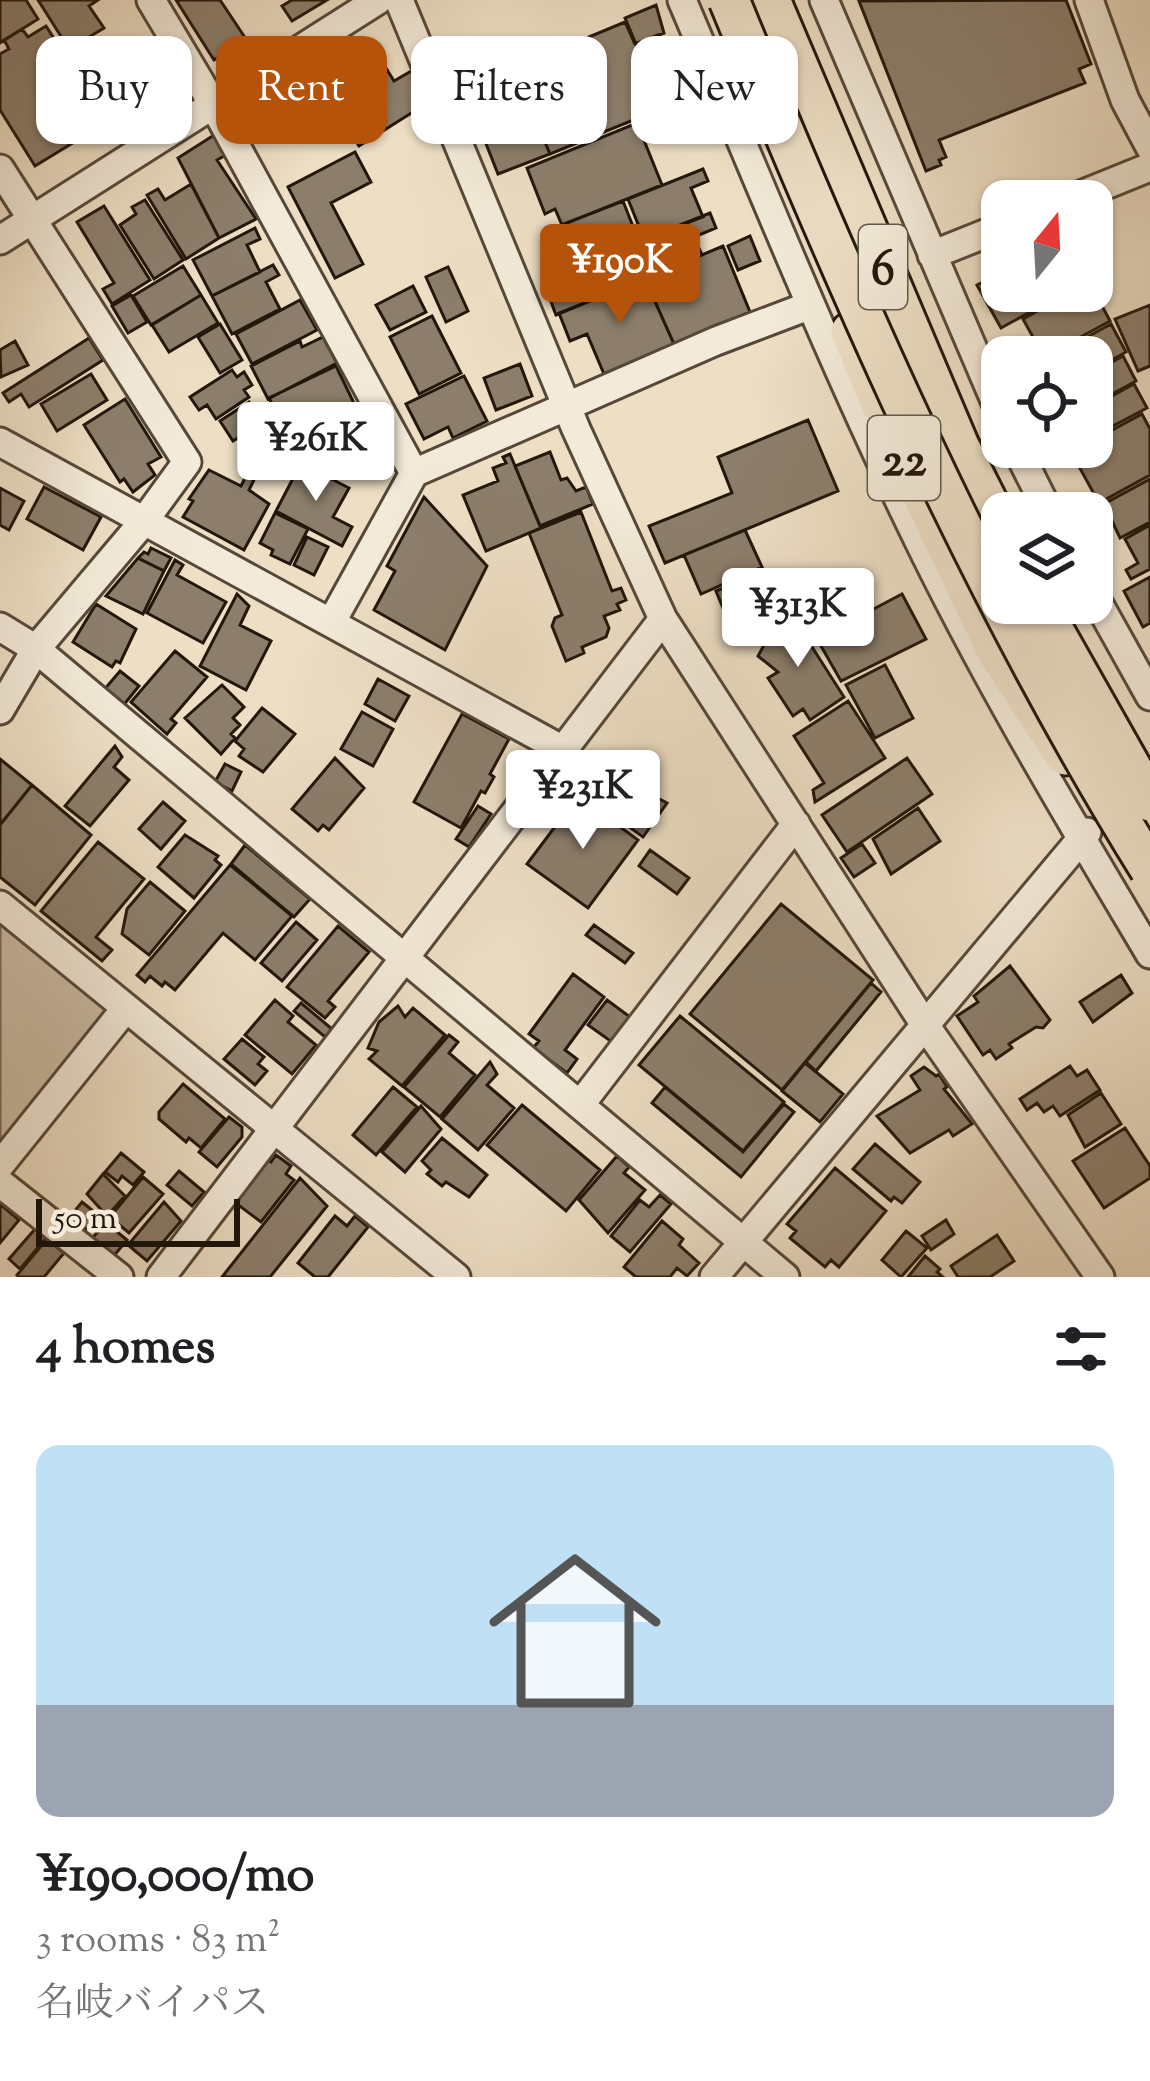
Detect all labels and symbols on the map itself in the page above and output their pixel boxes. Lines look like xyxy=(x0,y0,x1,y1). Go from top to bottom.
north arrow xyxy=(981,180,1113,312)
pin: ¥190K xyxy=(536,224,704,326)
road number: 6 xyxy=(859,225,907,309)
pin: ¥261K xyxy=(232,402,400,504)
road number: 22 xyxy=(868,416,940,500)
pin: ¥313K xyxy=(714,568,882,670)
pin: ¥231K xyxy=(499,750,667,852)
scale bar xyxy=(36,1193,240,1246)

